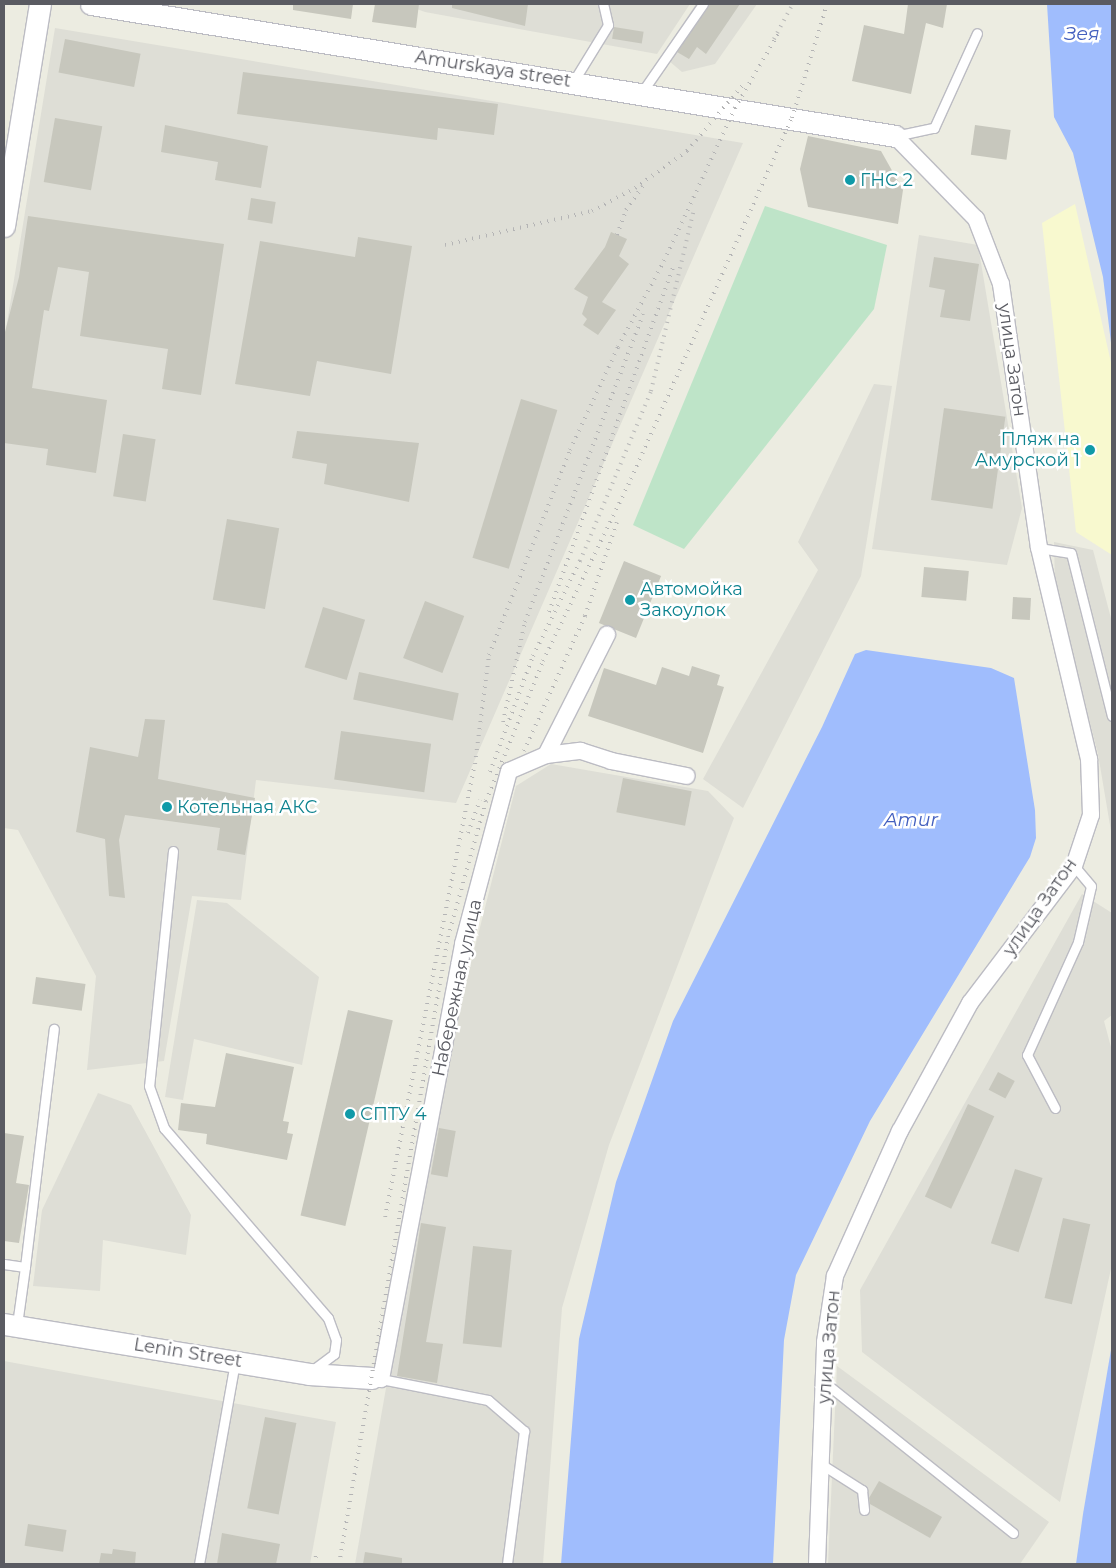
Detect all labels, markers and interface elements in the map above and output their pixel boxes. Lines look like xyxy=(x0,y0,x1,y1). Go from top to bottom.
water label: Зея xyxy=(1065,23,1099,45)
street label: Amurskaya street xyxy=(413,46,573,92)
place label: ГНС 2 xyxy=(860,169,913,191)
marker: ГНС 2 xyxy=(844,174,856,186)
street label: улица Затон xyxy=(993,302,1031,418)
place label: Пляж на Амурской 1 xyxy=(975,429,1080,472)
marker: Пляж на Амурской 1 xyxy=(1084,444,1096,456)
place label: Автомойка Закоулок xyxy=(640,579,743,622)
marker: Автомойка Закоулок xyxy=(624,594,636,606)
place label: Котельная АКС xyxy=(177,796,317,818)
marker: Котельная АКС xyxy=(161,801,173,813)
water label: Amur xyxy=(884,809,938,831)
street label: улица Затон xyxy=(998,854,1082,960)
street label: Набережная улица xyxy=(428,897,486,1079)
place label: СПТУ 4 xyxy=(360,1103,427,1125)
marker: СПТУ 4 xyxy=(344,1108,356,1120)
street label: улица Затон xyxy=(813,1289,845,1405)
street label: Lenin Street xyxy=(132,1334,244,1372)

